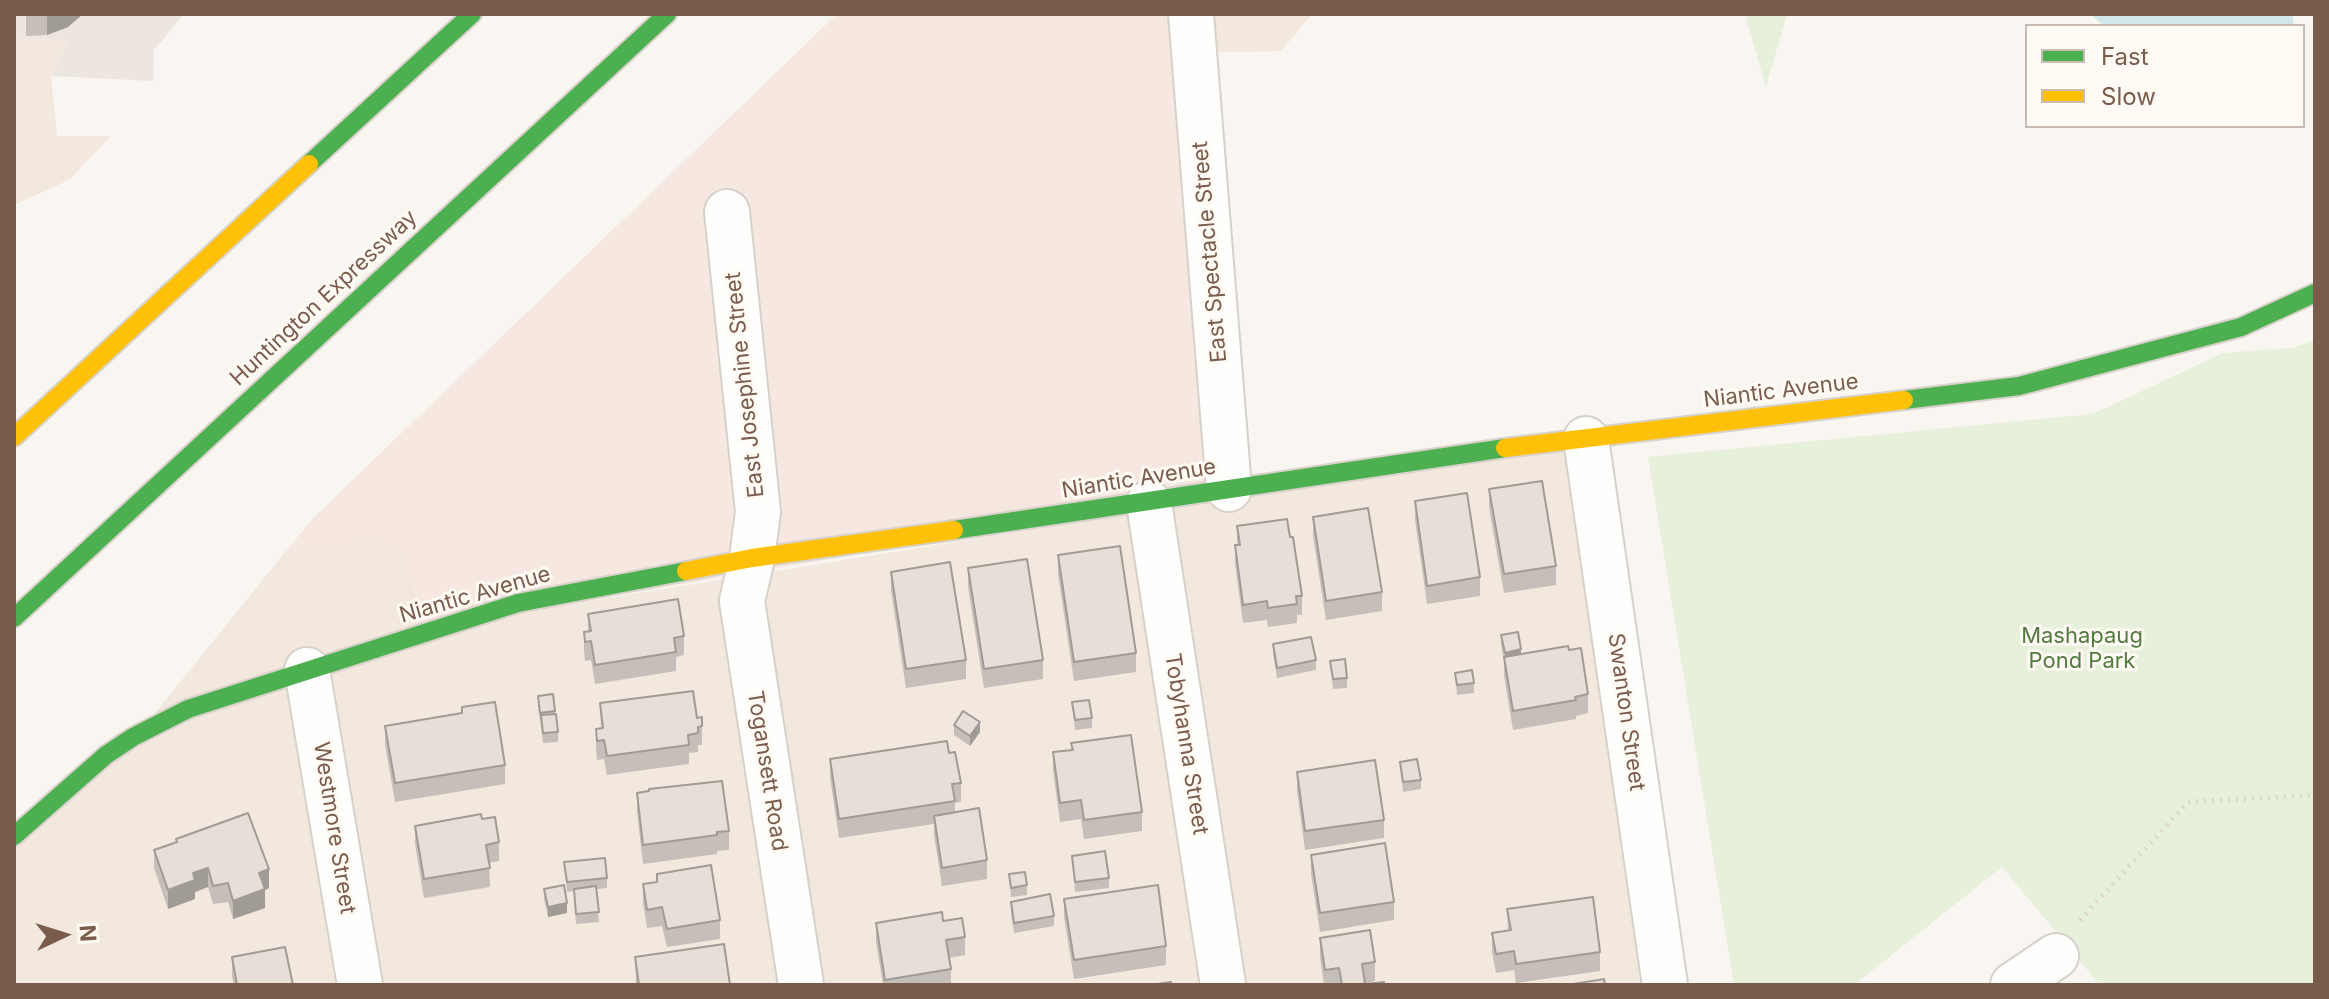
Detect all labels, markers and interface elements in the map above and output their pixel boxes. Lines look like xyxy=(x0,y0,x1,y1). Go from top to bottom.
legend xyxy=(2025,24,2305,128)
text: Fast xyxy=(2101,42,2149,71)
text: Slow xyxy=(2101,82,2156,111)
street label: East Spectacle Street xyxy=(1187,140,1233,364)
street label: Huntington Expressway xyxy=(225,205,423,391)
street label: East Josephine Street xyxy=(720,271,770,499)
street label: Niantic Avenue xyxy=(1702,368,1860,414)
street label: Niantic Avenue xyxy=(1060,454,1218,504)
street label: Niantic Avenue xyxy=(396,561,554,629)
park label: Mashapaug Pond Park xyxy=(2021,623,2143,674)
street label: Swanton Street xyxy=(1602,631,1650,793)
street label: Tobyhanna Street xyxy=(1159,651,1213,837)
street label: Togansett Road xyxy=(741,689,793,853)
street label: Westmore Street xyxy=(307,740,361,916)
north arrow xyxy=(24,895,104,975)
text: N xyxy=(74,924,101,943)

